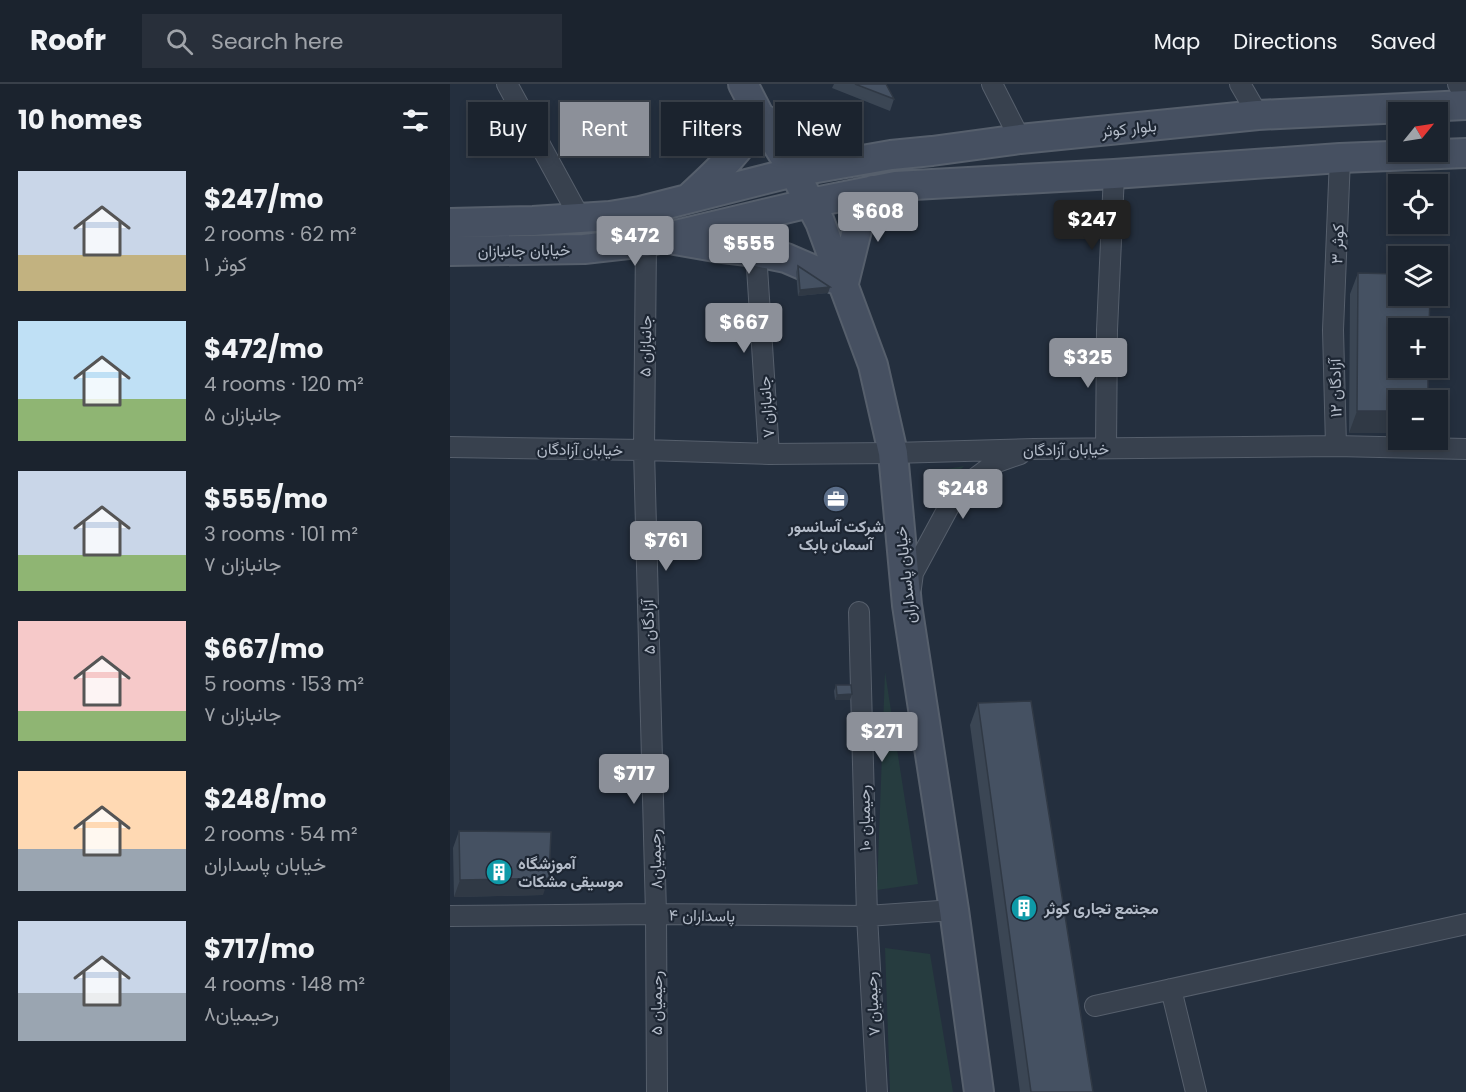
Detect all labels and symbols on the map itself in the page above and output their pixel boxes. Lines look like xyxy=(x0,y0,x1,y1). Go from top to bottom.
north arrow xyxy=(1388,102,1448,162)
street label: بلوار کوثر xyxy=(1099,114,1158,143)
pin: $608 xyxy=(842,192,914,243)
pin: $247 xyxy=(1056,200,1128,251)
pin: $472 xyxy=(599,216,671,267)
pin: $555 xyxy=(713,224,785,275)
street label: کوثر ۳ xyxy=(1325,224,1350,264)
street label: خیابان جانبازان xyxy=(477,238,571,263)
pin: $667 xyxy=(708,303,780,354)
street label: جانبازان ۵ xyxy=(633,315,658,377)
pin: $325 xyxy=(1052,338,1124,389)
street label: آزادگان ۱۲ xyxy=(1323,357,1348,418)
street label: جانبازان ۷ xyxy=(753,375,780,439)
street label: خیابان آزادگان xyxy=(537,437,624,462)
street label: خیابان آزادگان xyxy=(1023,437,1110,462)
pin: $248 xyxy=(927,469,999,520)
office icon: شرکت آسانسور آسمان بابک xyxy=(821,484,851,514)
place label: شرکت آسانسور آسمان بابک xyxy=(787,515,884,556)
pin: $761 xyxy=(630,521,702,572)
street label: خیابان پاسداران xyxy=(889,525,922,625)
street label: آزادگان ۵ xyxy=(636,598,661,655)
pin: $271 xyxy=(846,712,918,763)
pin: $717 xyxy=(598,754,670,805)
street label: رحیمیان ۱۰ xyxy=(852,785,877,851)
street label: رحیمیان۸ xyxy=(643,829,668,889)
place label: آموزشگاه موسیقی مشکات xyxy=(518,852,624,893)
building icon: آموزشگاه موسیقی مشکات xyxy=(484,857,514,887)
building icon: مجتمع تجاری کوثر xyxy=(1009,893,1039,923)
place label: مجتمع تجاری کوثر xyxy=(1043,897,1159,920)
street label: پاسداران ۴ xyxy=(669,903,735,928)
street label: رحیمیان ۵ xyxy=(645,971,668,1035)
street label: رحیمیان ۷ xyxy=(859,971,886,1037)

